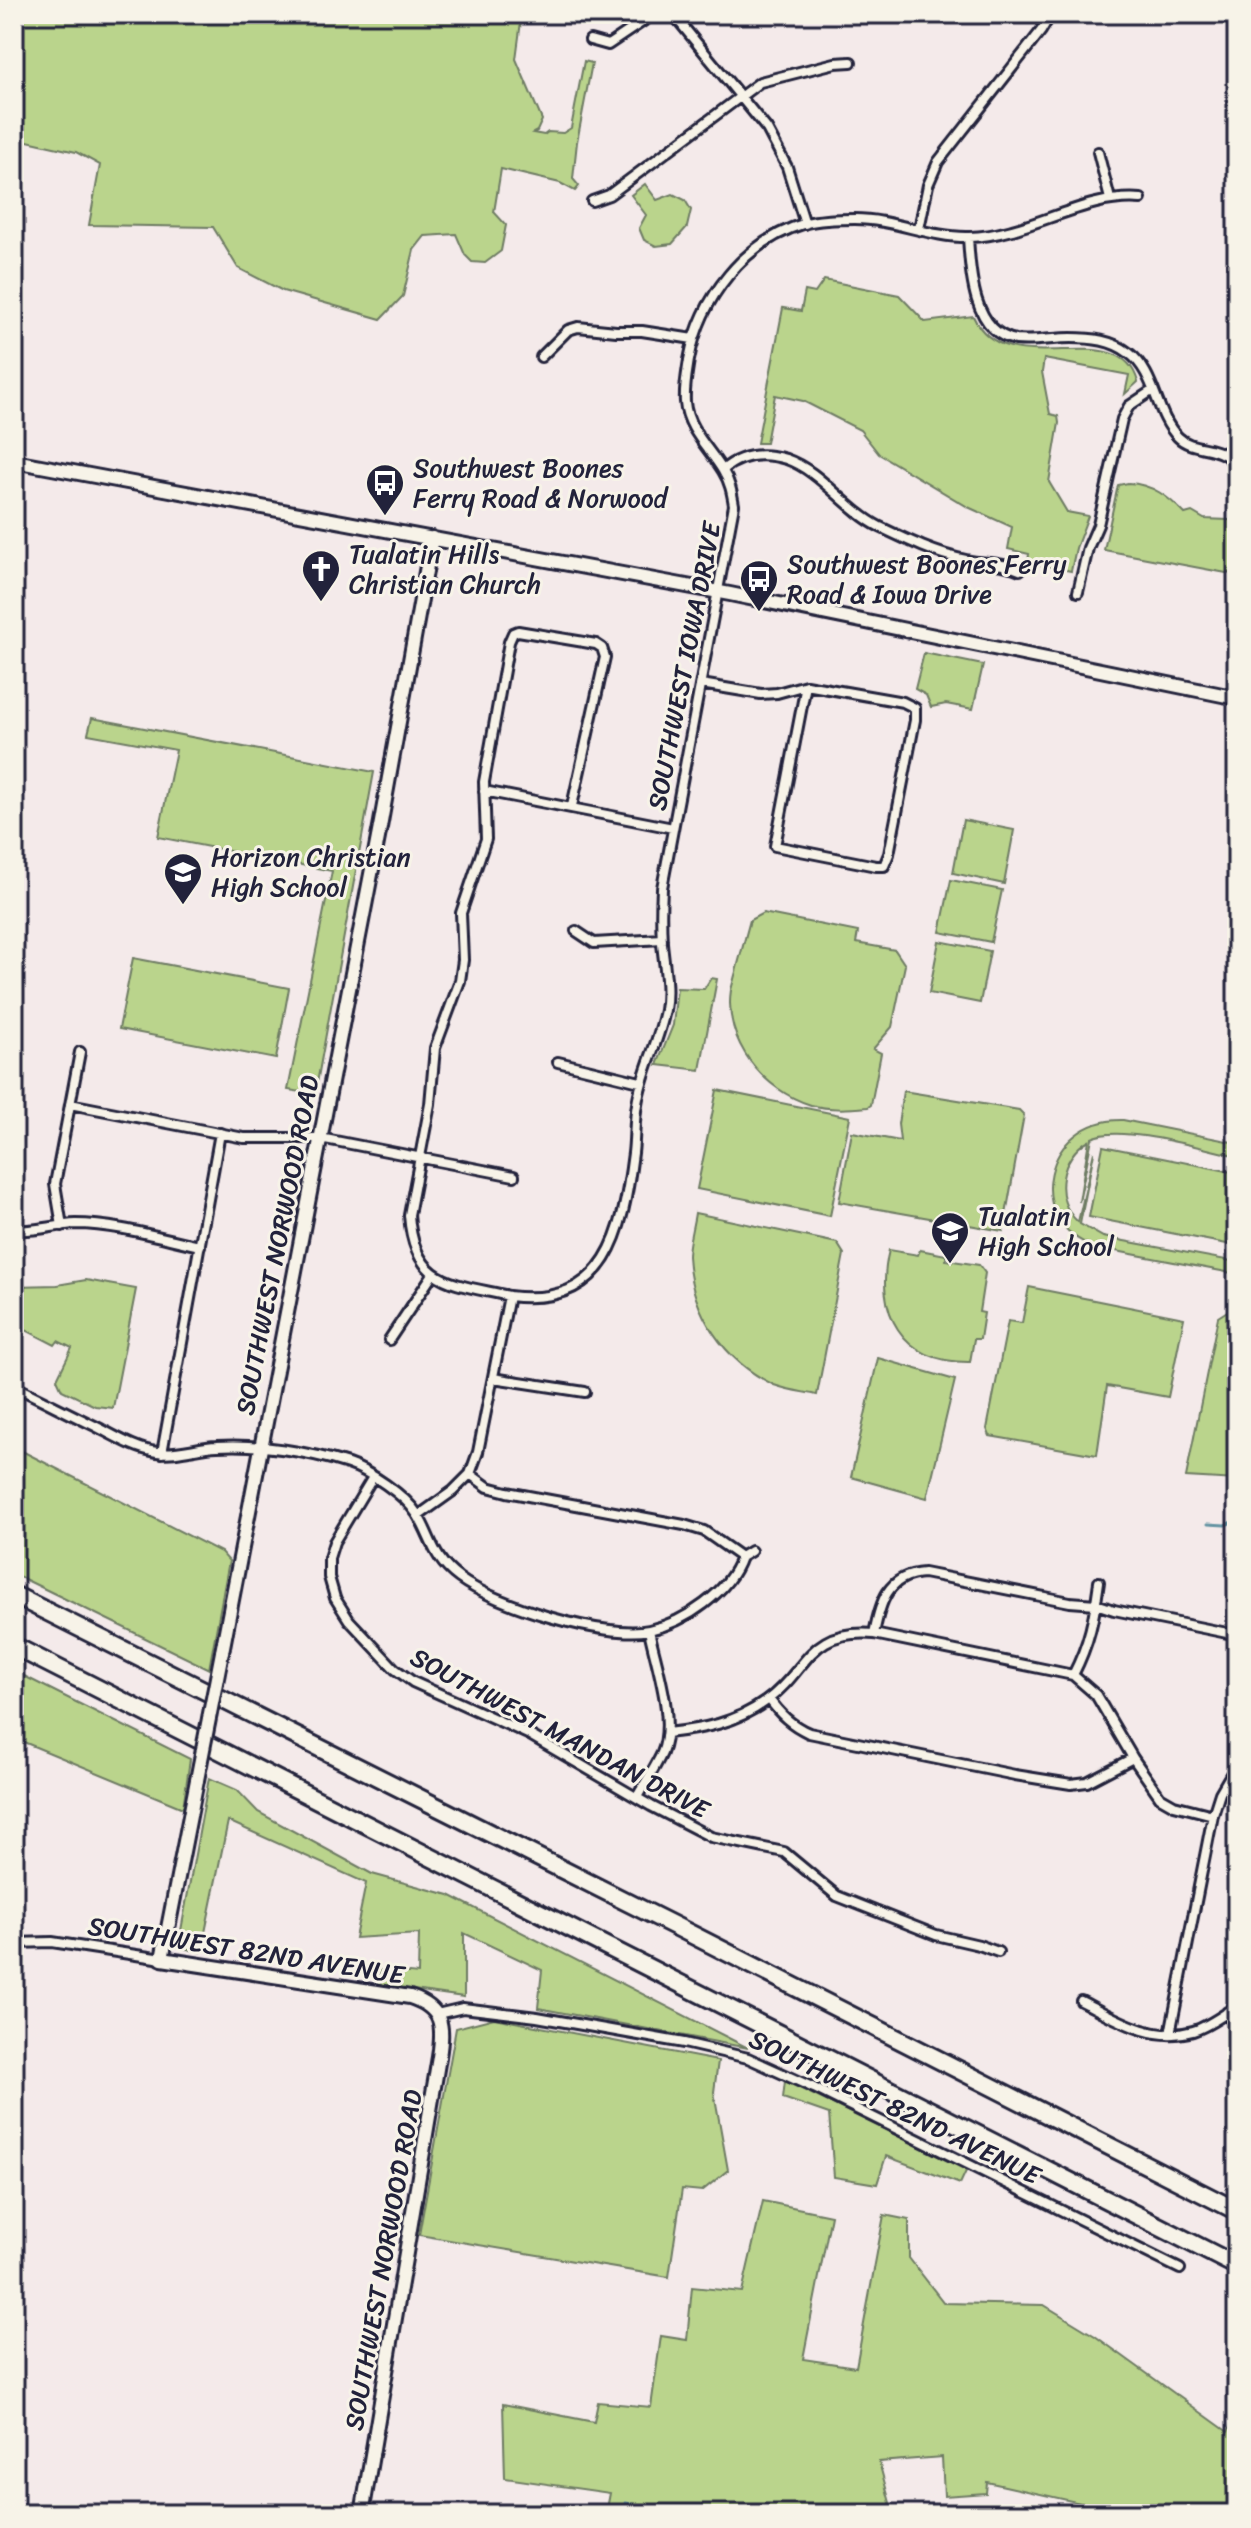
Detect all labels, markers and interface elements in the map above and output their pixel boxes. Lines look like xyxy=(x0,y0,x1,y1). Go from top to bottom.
place label: Southwest Boones Ferry Road & Norwood xyxy=(413,445,670,521)
bus stop icon: Southwest Boones Ferry Road & Norwood xyxy=(364,462,406,517)
street label: SOUTHWEST IOWA DRIVE xyxy=(633,516,735,814)
place label: Tualatin Hills Christian Church xyxy=(349,531,541,607)
place label: Southwest Boones Ferry Road & Iowa Drive xyxy=(787,541,1067,617)
church icon: Tualatin Hills Christian Church xyxy=(300,548,342,603)
bus stop icon: Southwest Boones Ferry Road & Iowa Drive xyxy=(738,558,780,613)
place label: Horizon Christian High School xyxy=(211,834,411,910)
school or university icon: Horizon Christian High School xyxy=(162,851,204,906)
street label: SOUTHWEST NORWOOD ROAD xyxy=(221,1071,333,1419)
place label: Tualatin High School xyxy=(978,1193,1114,1269)
school or university icon: Tualatin High School xyxy=(929,1210,971,1265)
street label: SOUTHWEST MANDAN DRIVE xyxy=(402,1634,720,1832)
street label: SOUTHWEST 82ND AVENUE xyxy=(85,1902,409,1998)
street label: SOUTHWEST 82ND AVENUE xyxy=(741,2016,1050,2198)
street label: SOUTHWEST NORWOOD ROAD xyxy=(330,2086,436,2434)

